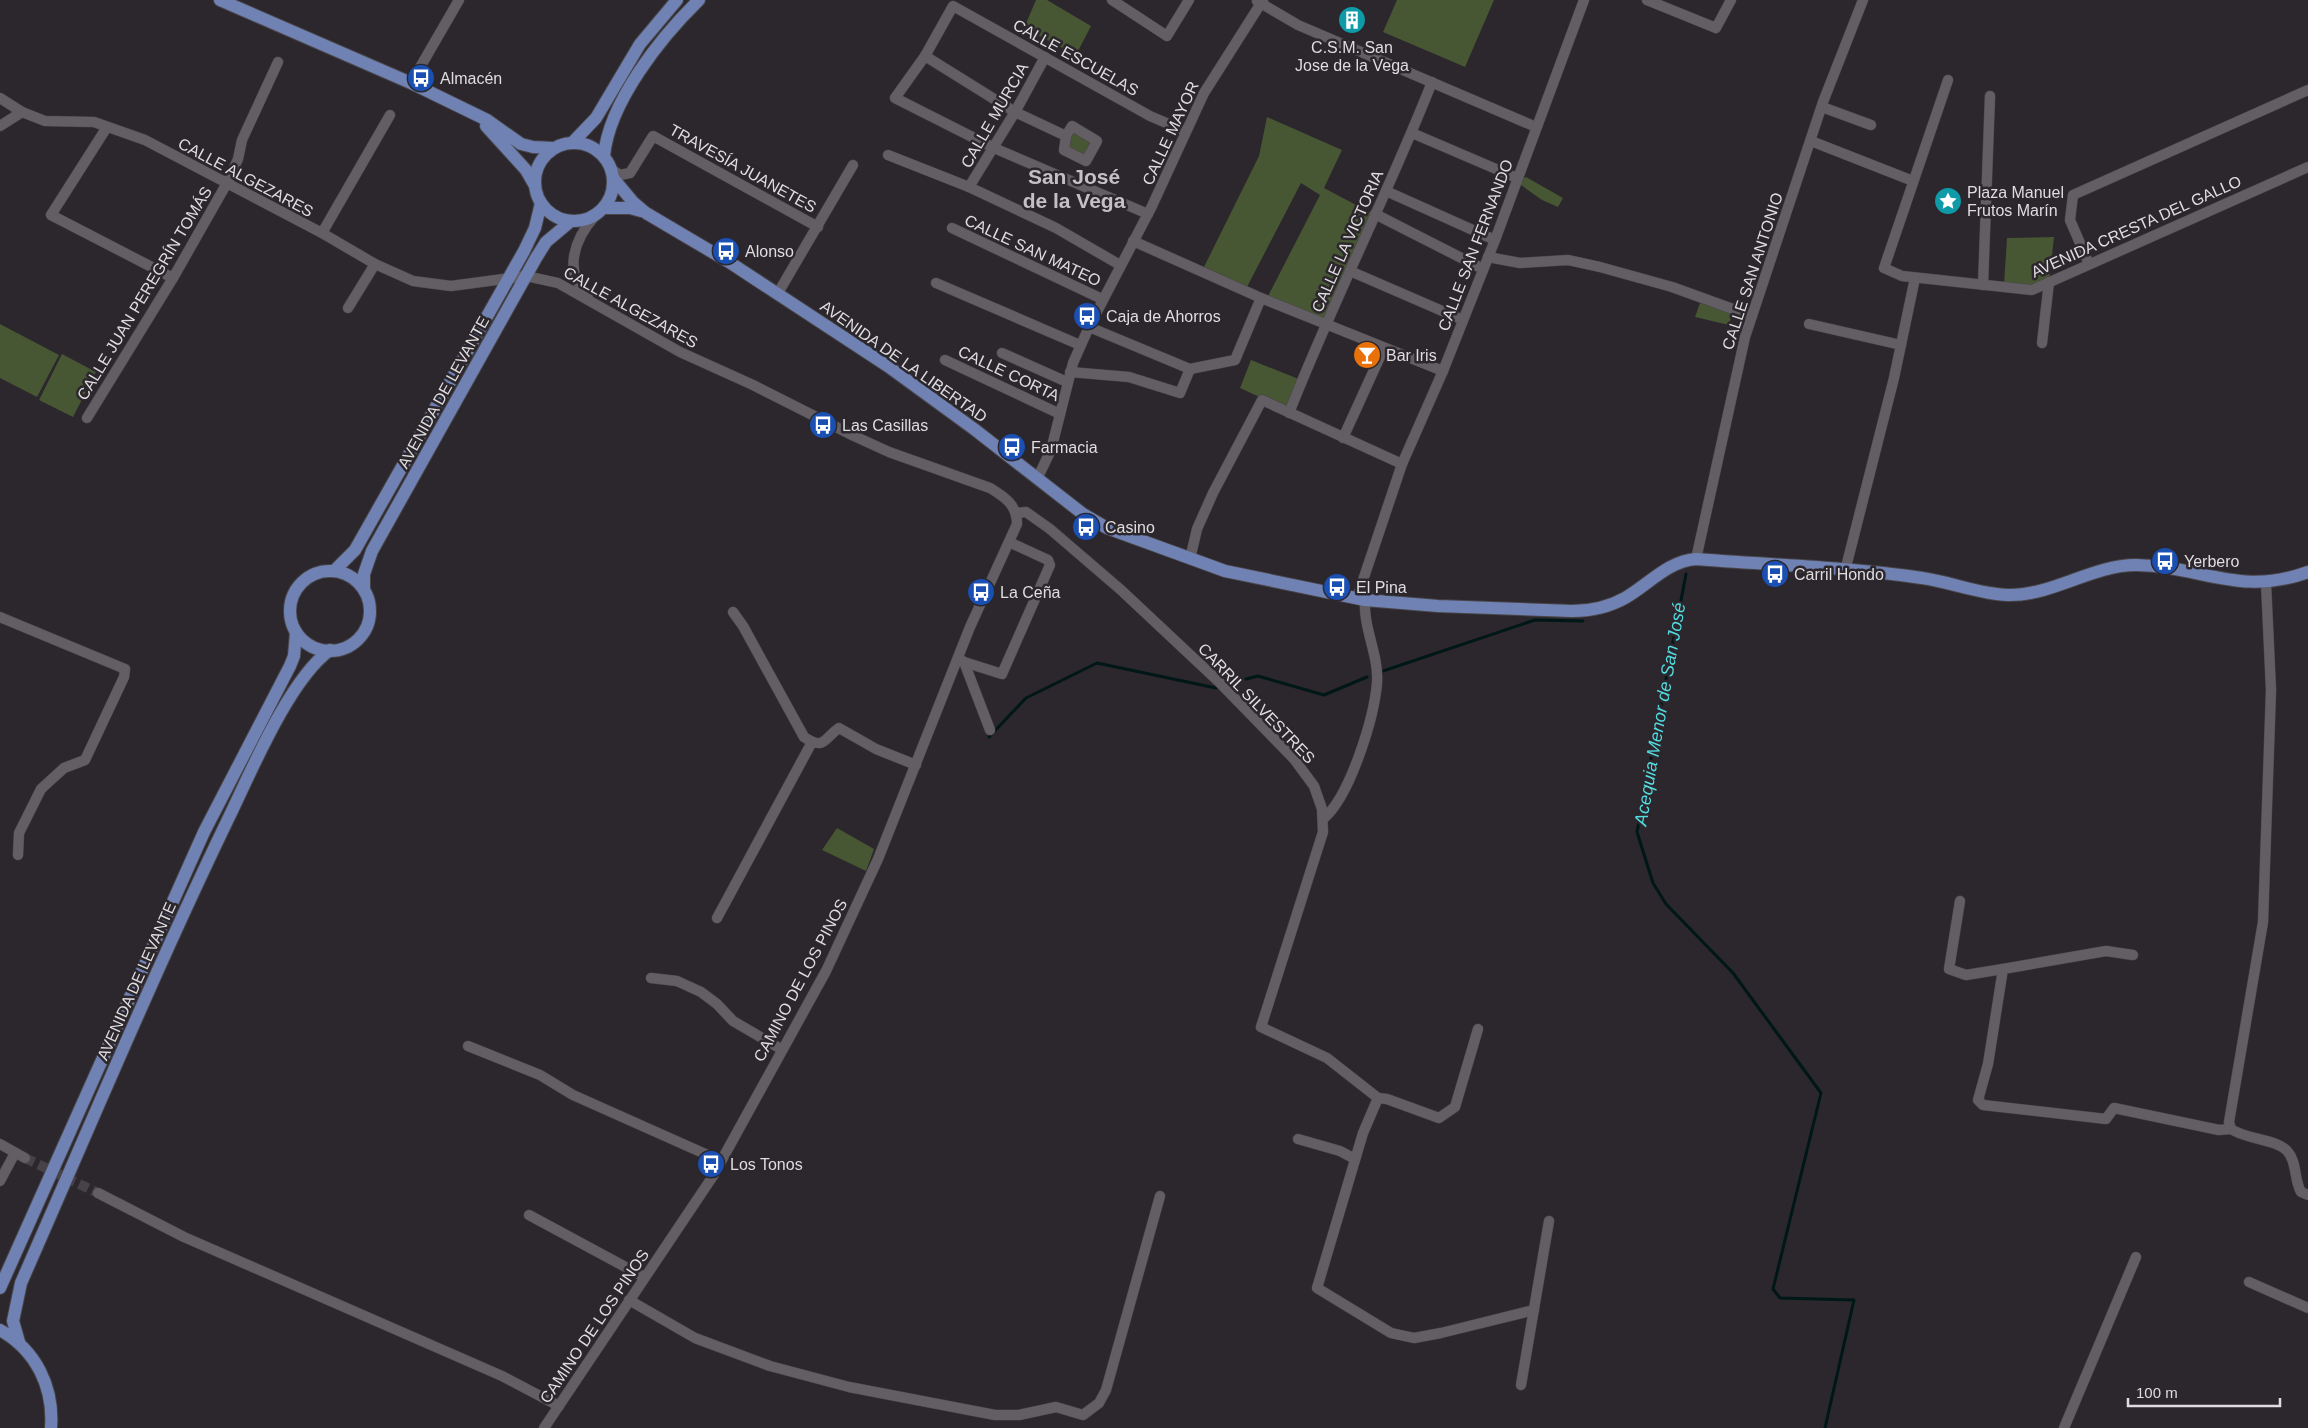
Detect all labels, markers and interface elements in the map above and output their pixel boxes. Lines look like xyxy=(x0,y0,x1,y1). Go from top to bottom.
building icon: C.S.M. San Jose de la Vega xyxy=(1337,5,1367,35)
street label: CALLE ESCUELAS xyxy=(1010,16,1141,99)
place label: C.S.M. San Jose de la Vega xyxy=(1295,39,1409,74)
street label: CALLE MURCIA xyxy=(958,60,1032,171)
bus stop icon: Almacén xyxy=(406,63,436,93)
place label: Almacén xyxy=(440,70,502,87)
street label: CALLE MAYOR xyxy=(1139,79,1202,188)
street label: TRAVESÍA JUANETES xyxy=(666,120,820,216)
street label: CALLE ALGEZARES xyxy=(175,135,316,220)
street label: CALLE SAN FERNANDO xyxy=(1435,157,1516,333)
district label: San José de la Vega xyxy=(1023,165,1126,212)
street label: CALLE LA VICTORIA xyxy=(1308,167,1387,315)
street label: AVENIDA CRESTA DEL GALLO xyxy=(2028,172,2244,281)
street label: CALLE JUAN PEREGRÍN TOMÁS xyxy=(73,183,215,403)
place label: Plaza Manuel Frutos Marín xyxy=(1967,184,2064,219)
place icon: Plaza Manuel Frutos Marín xyxy=(1933,186,1963,216)
street label: CALLE SAN ANTONIO xyxy=(1719,190,1786,352)
street label: CALLE SAN MATEO xyxy=(962,211,1104,289)
bus stop icon: Alonso xyxy=(711,236,741,266)
place label: Alonso xyxy=(745,243,794,260)
street label: CALLE ALGEZARES xyxy=(561,264,701,351)
street label: AVENIDA DE LA LIBERTAD xyxy=(817,297,990,425)
bus stop icon: Caja de Ahorros xyxy=(1072,301,1102,331)
place label: Caja de Ahorros xyxy=(1106,308,1221,325)
street label: AVENIDA DE LEVANTE xyxy=(395,313,492,471)
bar icon: Bar Iris xyxy=(1352,340,1382,370)
street label: CALLE CORTA xyxy=(955,343,1062,404)
place label: Bar Iris xyxy=(1386,347,1437,364)
bus stop icon: Las Casillas xyxy=(808,410,838,440)
place label: Las Casillas xyxy=(842,417,928,434)
bus stop icon: Farmacia xyxy=(997,432,1027,462)
place label: Farmacia xyxy=(1031,439,1098,456)
bus stop icon: Casino xyxy=(1071,512,1101,542)
place label: Casino xyxy=(1105,519,1155,536)
bus stop icon: Yerbero xyxy=(2150,546,2180,576)
place label: Yerbero xyxy=(2184,553,2240,570)
bus stop icon: Carril Hondo xyxy=(1760,559,1790,589)
place label: Carril Hondo xyxy=(1794,566,1884,583)
bus stop icon: El Pina xyxy=(1322,572,1352,602)
bus stop icon: La Ceña xyxy=(966,577,996,607)
place label: El Pina xyxy=(1356,579,1407,596)
place label: La Ceña xyxy=(1000,584,1061,601)
water label: Acequia Menor de San José xyxy=(1630,601,1689,828)
street label: CARRIL SILVESTRES xyxy=(1195,640,1318,767)
street label: CAMINO DE LOS PINOS xyxy=(750,896,851,1064)
street label: AVENIDA DE LEVANTE xyxy=(94,900,179,1063)
bus stop icon: Los Tonos xyxy=(696,1149,726,1179)
place label: Los Tonos xyxy=(730,1156,803,1173)
street label: CAMINO DE LOS PINOS xyxy=(537,1246,652,1406)
scale bar xyxy=(2128,1376,2280,1408)
text: 100 m xyxy=(2136,1384,2178,1401)

